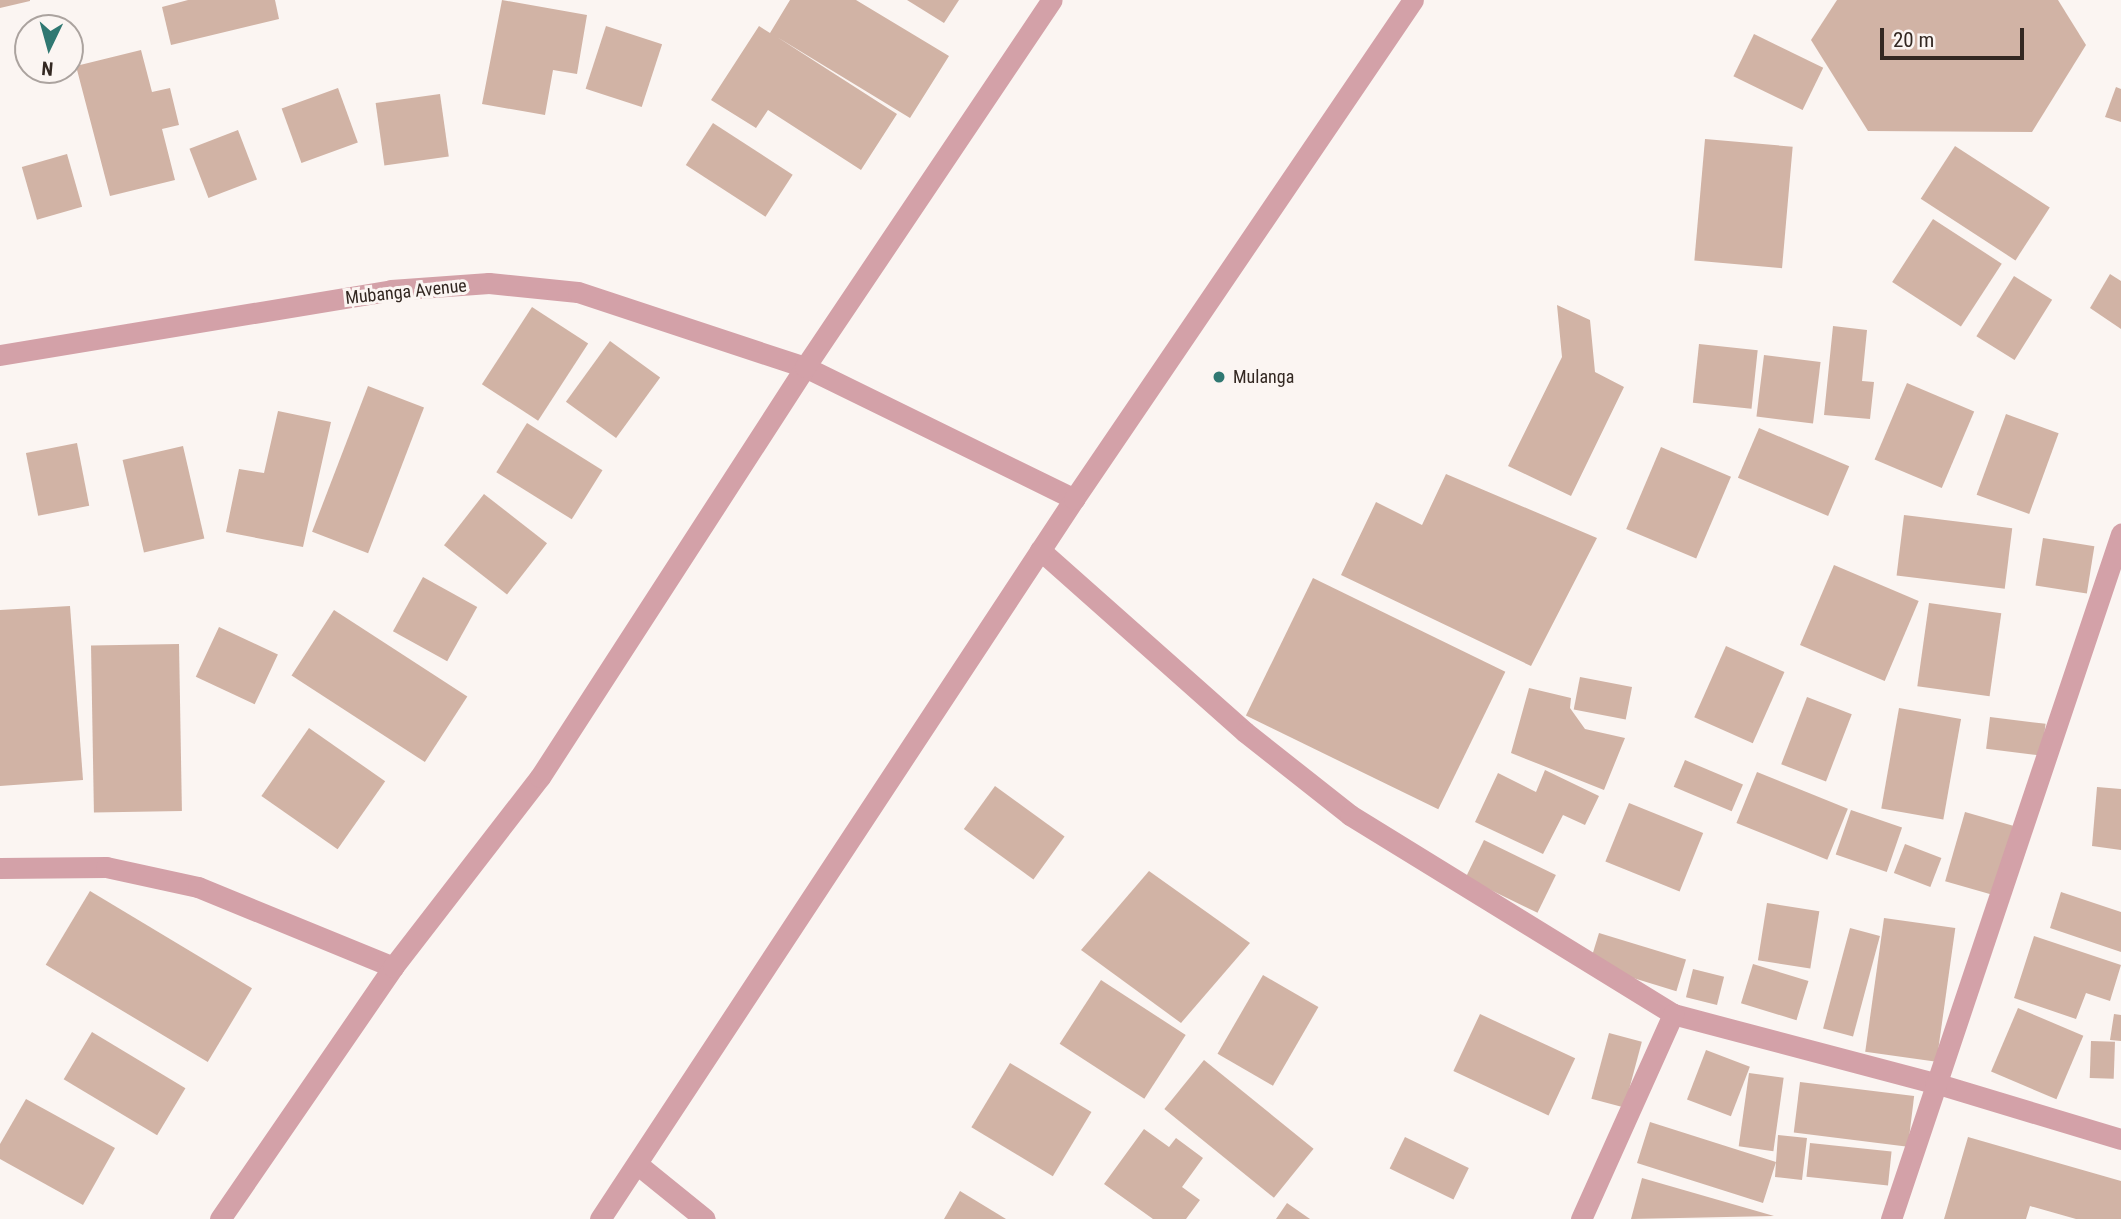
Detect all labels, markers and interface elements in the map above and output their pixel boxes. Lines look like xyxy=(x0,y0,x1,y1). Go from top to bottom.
north arrow xyxy=(14,14,84,84)
scale bar xyxy=(1883,14,2026,58)
text: 20 m xyxy=(1893,28,1934,52)
text: N xyxy=(41,56,54,80)
street label: Mubanga Avenue xyxy=(344,275,468,309)
place label: Mulanga xyxy=(1233,366,1294,388)
marker: Mulanga xyxy=(1211,369,1227,385)

